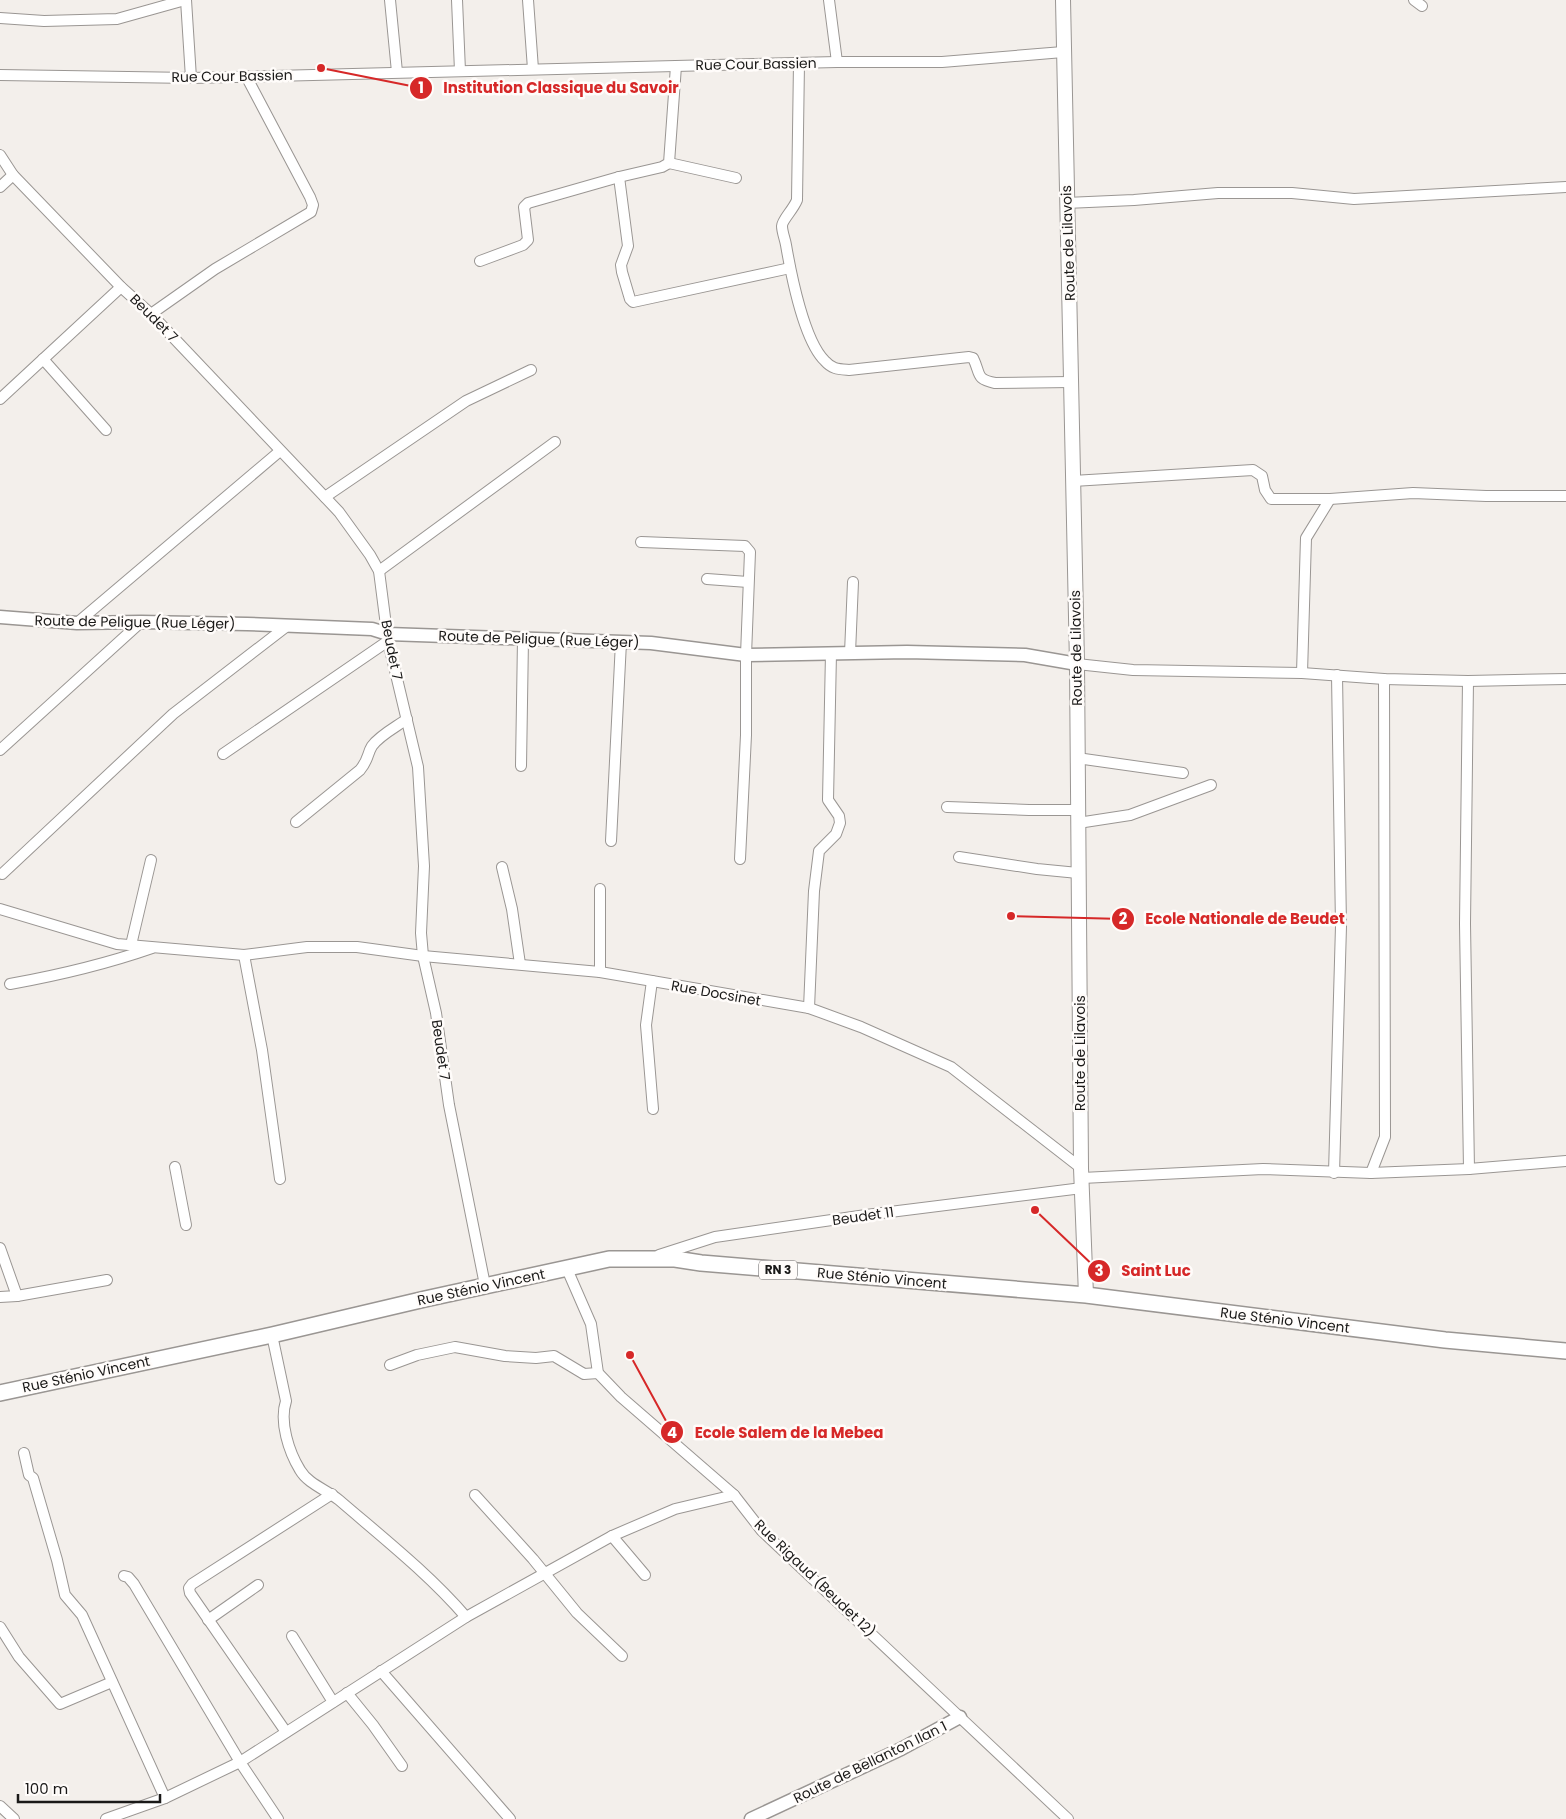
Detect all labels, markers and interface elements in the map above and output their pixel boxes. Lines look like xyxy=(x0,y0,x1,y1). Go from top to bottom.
street label: Rue Cour Bassien xyxy=(695,53,817,75)
street label: Rue Cour Bassien xyxy=(171,65,293,87)
callout: Institution Classique du Savoir xyxy=(408,73,689,103)
text: 1 xyxy=(418,77,424,98)
text: Institution Classique du Savoir xyxy=(443,77,679,98)
street label: Route de Lilavois xyxy=(1056,185,1080,301)
street label: Beudet 7 xyxy=(125,289,183,347)
street label: Route de Lilavois xyxy=(1065,590,1087,706)
street label: Route de Peligue (Rue Léger) xyxy=(34,610,236,634)
street label: Beudet 7 xyxy=(376,618,408,682)
street label: Route de Peligue (Rue Léger) xyxy=(438,625,640,653)
callout: Ecole Nationale de Beudet xyxy=(1110,904,1355,934)
text: 2 xyxy=(1119,908,1128,929)
text: Ecole Nationale de Beudet xyxy=(1145,908,1345,929)
street label: Rue Docsinet xyxy=(670,975,762,1011)
street label: Route de Lilavois xyxy=(1070,995,1090,1111)
street label: Beudet 7 xyxy=(427,1018,455,1082)
street label: Beudet 11 xyxy=(831,1202,895,1230)
callout: Saint Luc xyxy=(1086,1256,1201,1286)
road number: RN 3 xyxy=(759,1260,797,1280)
text: 3 xyxy=(1094,1260,1104,1281)
text: Saint Luc xyxy=(1121,1260,1191,1281)
street label: Rue Sténio Vincent xyxy=(816,1262,948,1294)
street label: Rue Sténio Vincent xyxy=(415,1264,547,1310)
street label: Rue Sténio Vincent xyxy=(1219,1302,1351,1338)
street label: Rue Sténio Vincent xyxy=(20,1351,152,1397)
callout: Ecole Salem de la Mebea xyxy=(660,1417,894,1447)
text: 4 xyxy=(667,1422,677,1443)
text: Ecole Salem de la Mebea xyxy=(695,1422,883,1443)
street label: Rue Rigaud (Beudet 12) xyxy=(750,1515,880,1641)
street label: Route de Bellanton Ilan 1 xyxy=(790,1716,950,1808)
scale bar xyxy=(18,1772,160,1804)
text: 100 m xyxy=(25,1778,68,1799)

